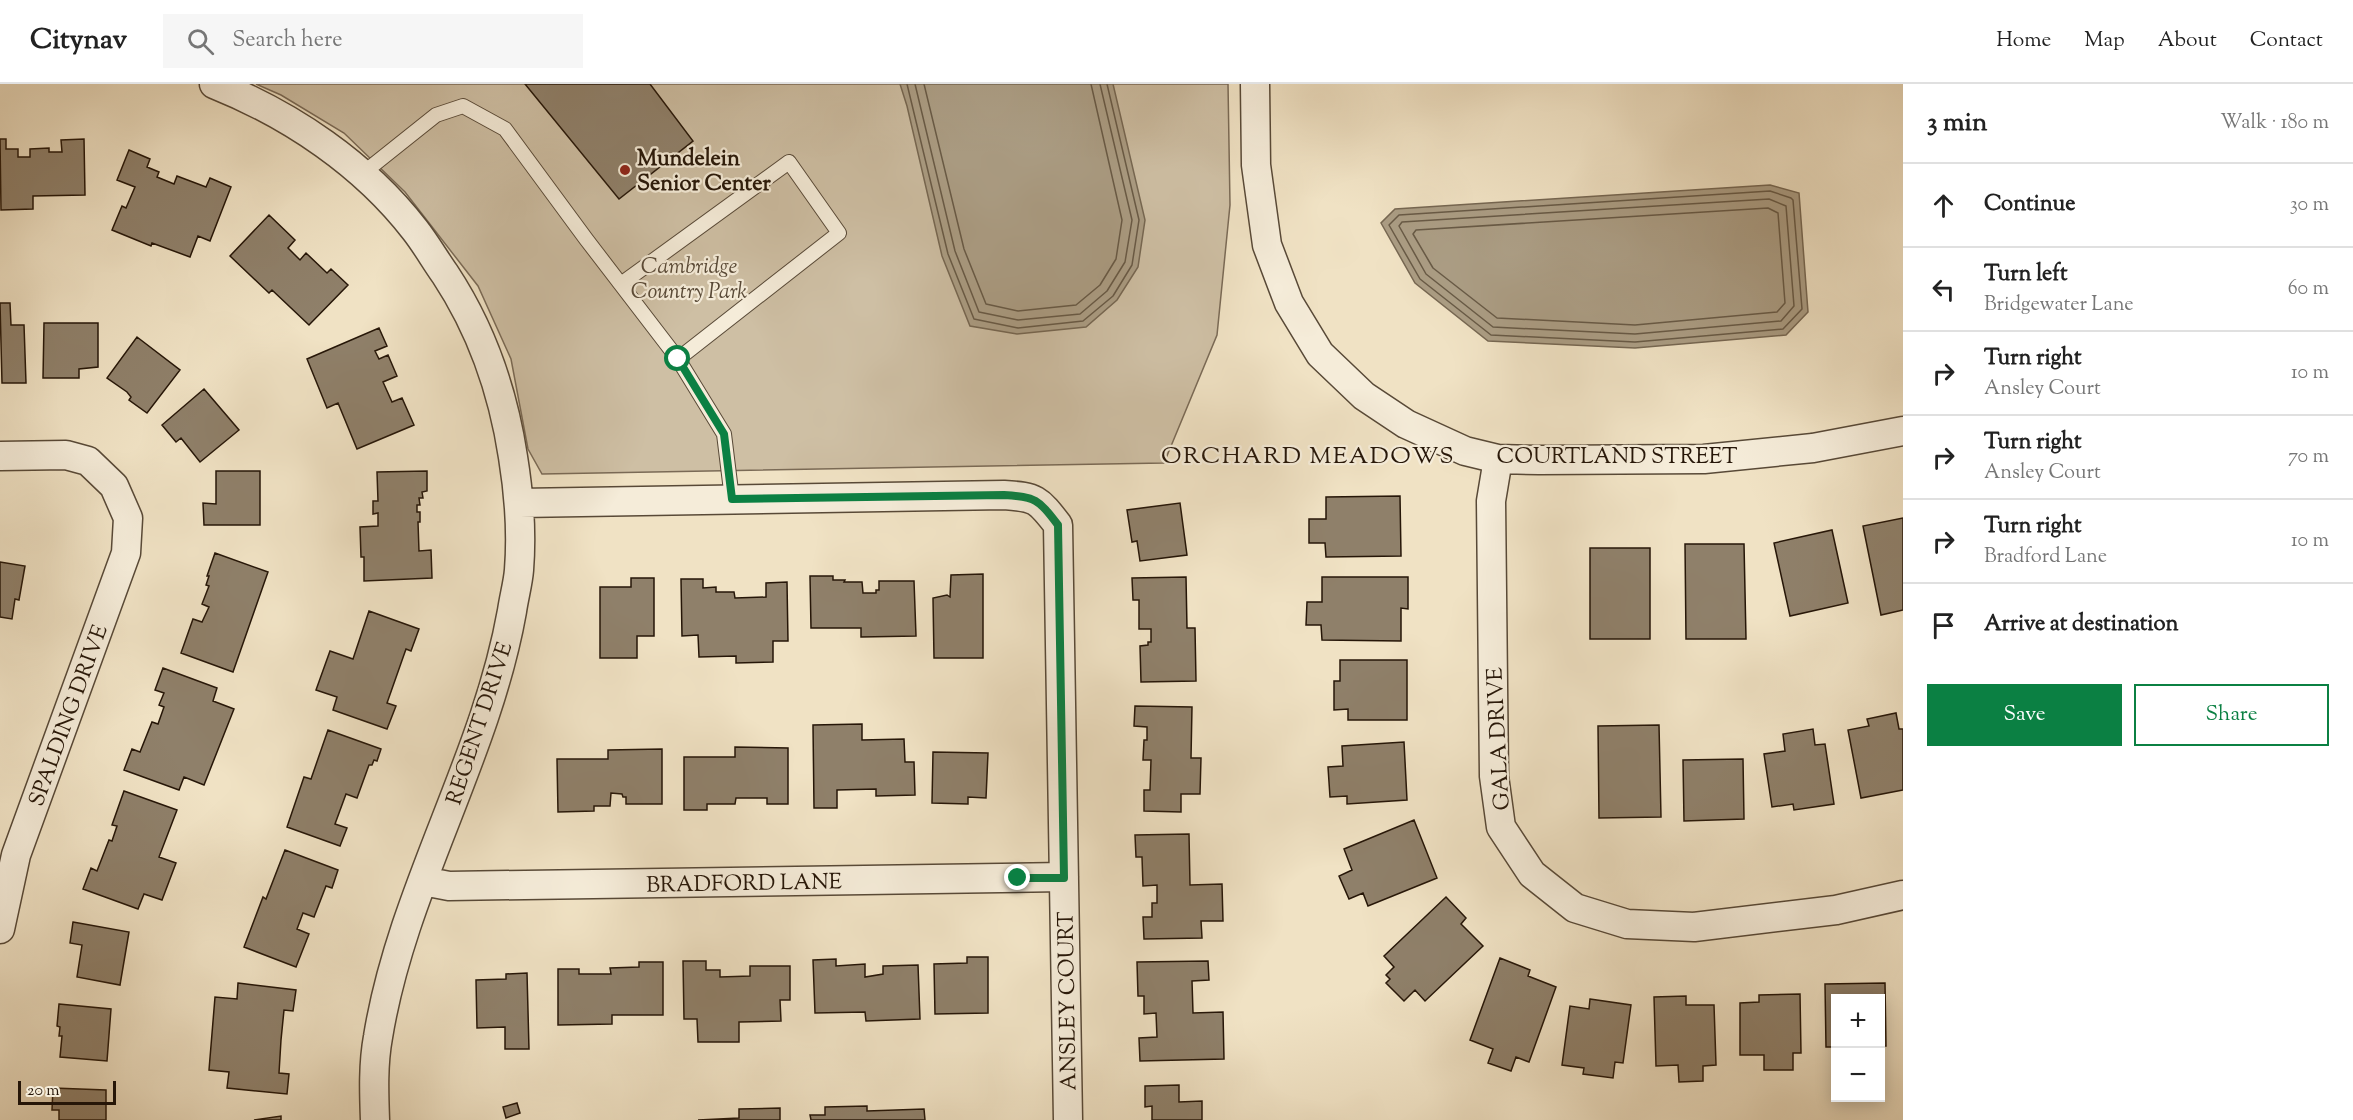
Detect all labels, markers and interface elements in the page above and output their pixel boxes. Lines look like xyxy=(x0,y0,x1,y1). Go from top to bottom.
search box xyxy=(163,14,583,68)
text: Citynav xyxy=(30,21,127,61)
icon: search xyxy=(184,25,217,58)
text: Search here xyxy=(232,25,343,57)
text: Home xyxy=(1996,26,2051,56)
text: Map xyxy=(2084,26,2125,56)
text: About xyxy=(2158,26,2217,56)
text: Contact xyxy=(2250,26,2323,56)
text: 3 min xyxy=(1927,105,1987,142)
text: Walk · 180 m xyxy=(2220,109,2329,138)
place label: Mundelein Senior Center xyxy=(637,144,771,201)
marker: Mundelein Senior Center xyxy=(618,163,632,177)
icon: ahead xyxy=(1927,189,1960,222)
text: Continue xyxy=(1984,189,2075,221)
text: 30 m xyxy=(2290,191,2329,220)
park label: Cambridge Country Park xyxy=(631,252,747,309)
text: Turn left xyxy=(1984,259,2067,291)
icon: left xyxy=(1927,273,1960,306)
text: 60 m xyxy=(2288,275,2329,304)
text: Bridgewater Lane xyxy=(1984,291,2134,320)
text: Turn right xyxy=(1984,343,2081,375)
route start xyxy=(664,345,690,371)
icon: right xyxy=(1927,357,1960,390)
text: 10 m xyxy=(2291,359,2329,388)
text: Ansley Court xyxy=(1984,375,2101,404)
text: Turn right xyxy=(1984,427,2081,459)
district label: ORCHARD MEADOWS xyxy=(1161,440,1455,474)
icon: right xyxy=(1927,441,1960,474)
street label: COURTLAND STREET xyxy=(1497,442,1738,474)
text: 70 m xyxy=(2288,443,2329,472)
text: Ansley Court xyxy=(1984,459,2101,488)
text: Turn right xyxy=(1984,511,2081,543)
icon: right xyxy=(1927,525,1960,558)
text: 10 m xyxy=(2291,527,2329,556)
text: Bradford Lane xyxy=(1984,543,2107,572)
icon: arrive xyxy=(1927,609,1960,642)
text: Arrive at destination xyxy=(1984,609,2179,641)
street label: SPALDING DRIVE xyxy=(22,621,118,811)
street label: REGENT DRIVE xyxy=(439,638,522,810)
street label: GALA DRIVE xyxy=(1480,667,1520,811)
button: Save xyxy=(1927,684,2122,746)
button: Share xyxy=(2134,684,2329,746)
route end xyxy=(1004,864,1030,890)
street label: BRADFORD LANE xyxy=(646,867,842,903)
street label: ANSLEY COURT xyxy=(1051,911,1087,1091)
map controls xyxy=(1831,994,1885,1102)
button: + xyxy=(1831,994,1885,1048)
button: − xyxy=(1831,1048,1885,1102)
scale bar xyxy=(18,1078,116,1106)
text: 20 m xyxy=(27,1080,60,1103)

